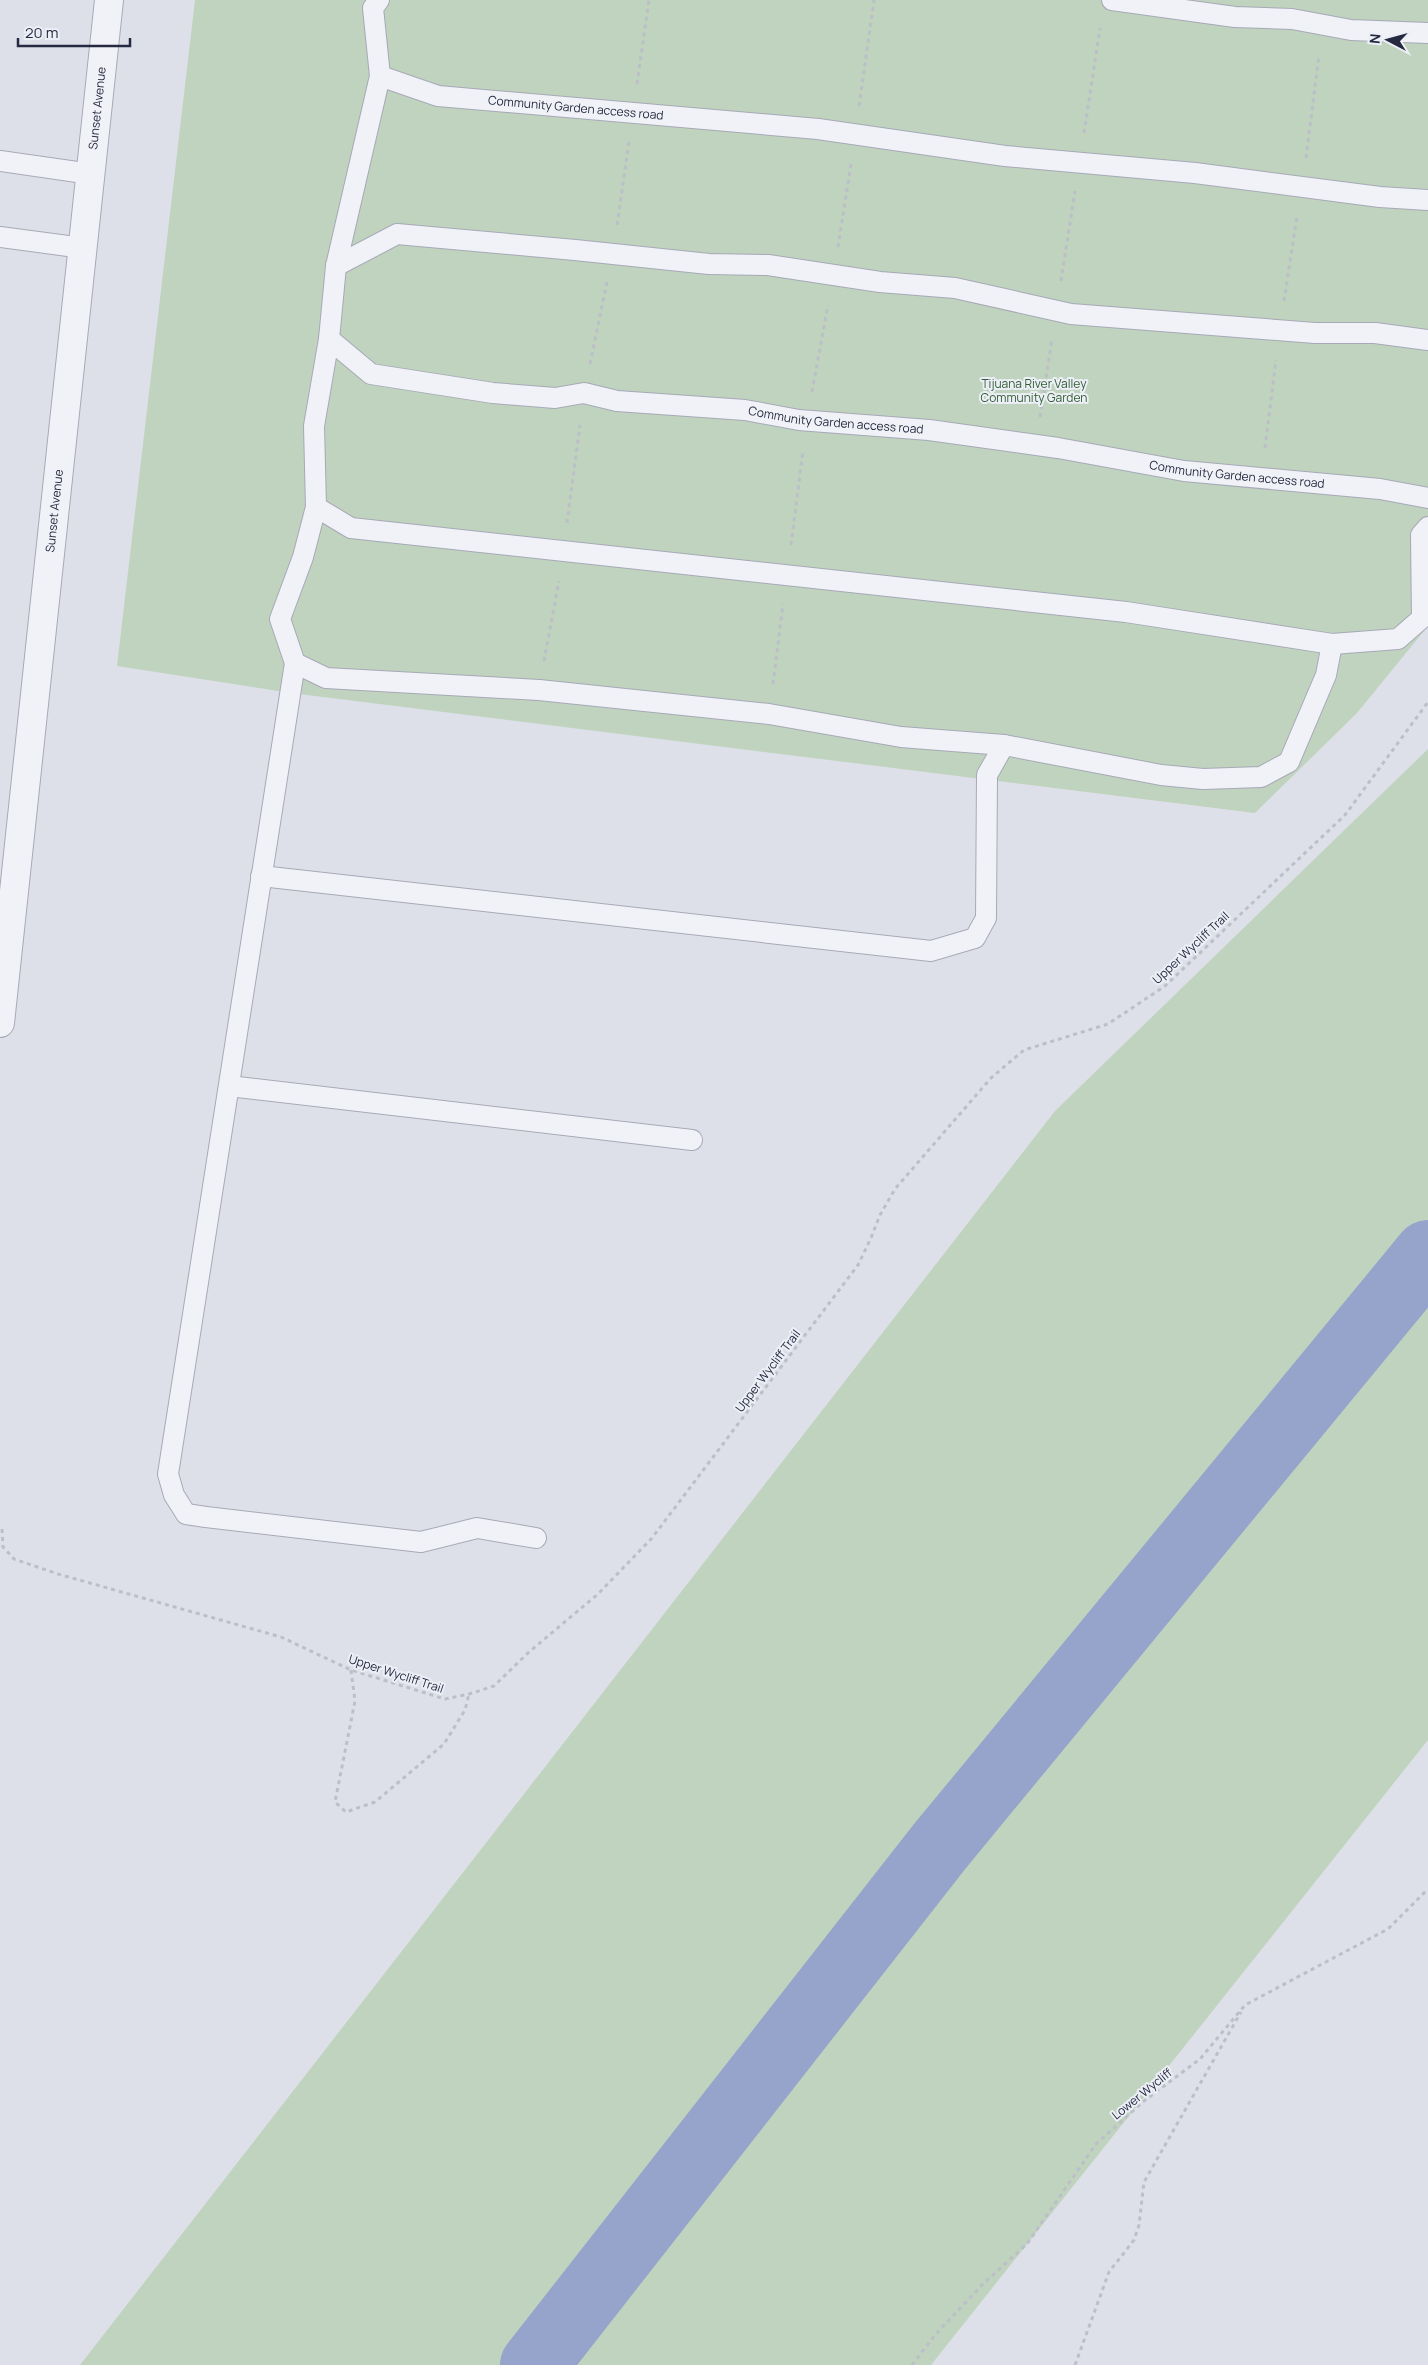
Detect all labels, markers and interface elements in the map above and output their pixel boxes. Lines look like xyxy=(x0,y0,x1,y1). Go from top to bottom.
scale bar xyxy=(18,15,130,47)
north arrow xyxy=(1363,15,1413,65)
text: 20 m xyxy=(25,22,58,43)
text: N xyxy=(1365,33,1385,45)
street label: Sunset Avenue xyxy=(84,66,110,150)
street label: Community Garden access road xyxy=(487,91,664,124)
park label: Tijuana River Valley Community Garden xyxy=(981,375,1087,406)
street label: Community Garden access road xyxy=(747,402,924,438)
street label: Community Garden access road xyxy=(1148,456,1325,492)
street label: Sunset Avenue xyxy=(41,469,67,553)
street label: Upper Wycliff Trail xyxy=(1149,908,1233,988)
street label: Upper Wycliff Trail xyxy=(731,1326,804,1415)
street label: Upper Wycliff Trail xyxy=(346,1650,446,1697)
street label: Lower Wycliff xyxy=(1108,2064,1175,2123)

